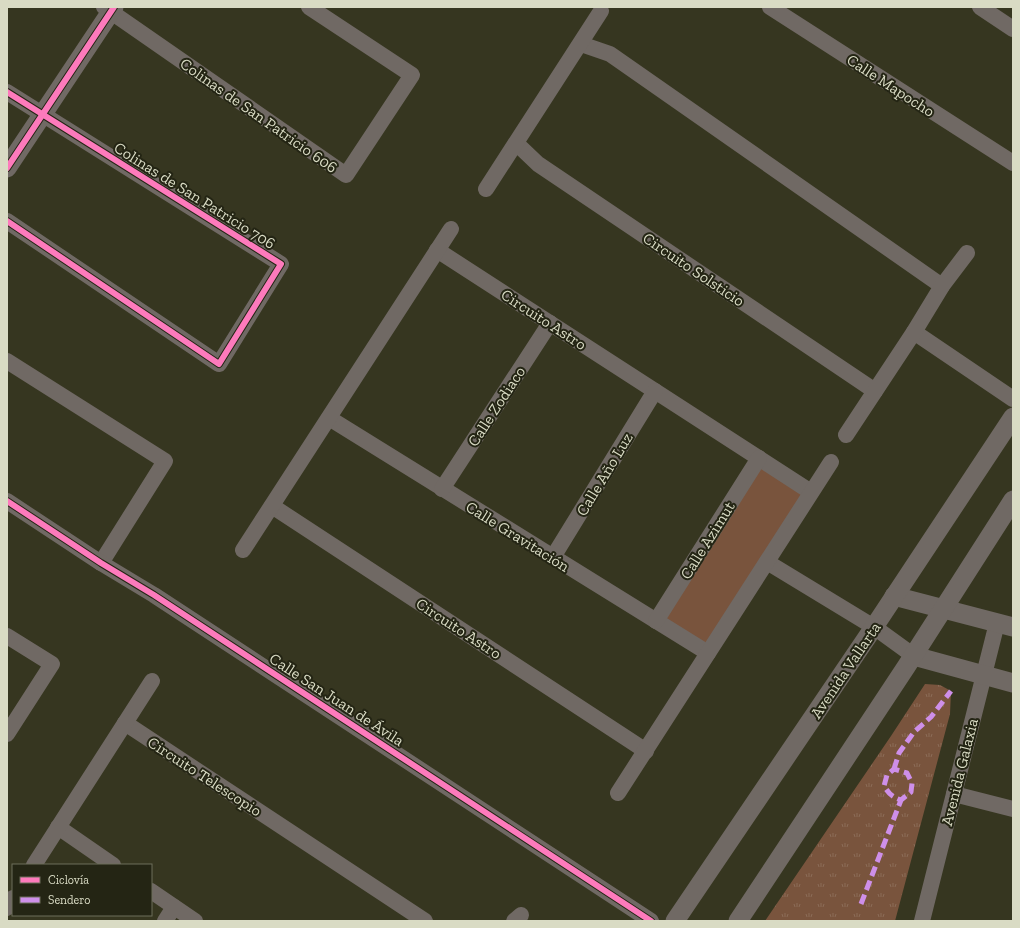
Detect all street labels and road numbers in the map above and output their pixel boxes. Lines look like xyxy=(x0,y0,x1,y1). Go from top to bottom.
street label: Calle Mapocho xyxy=(843,50,938,121)
street label: Colinas de San Patricio 606 xyxy=(176,54,341,177)
street label: Colinas de San Patricio 706 xyxy=(111,138,279,253)
street label: Circuito Solsticio xyxy=(639,228,748,310)
street label: Circuito Astro xyxy=(497,285,590,354)
street label: Calle Zodiaco xyxy=(463,363,529,450)
street label: Calle Año Luz xyxy=(572,429,637,519)
street label: Calle Gravitación xyxy=(462,497,574,576)
street label: Calle Azimut xyxy=(676,498,739,583)
street label: Circuito Astro xyxy=(412,594,505,663)
street label: Avenida Vallarta xyxy=(806,618,885,722)
street label: Calle San Juan de Ávila xyxy=(266,649,408,750)
street label: Avenida Galaxia xyxy=(937,716,982,828)
street label: Circuito Telescopio xyxy=(144,732,265,820)

